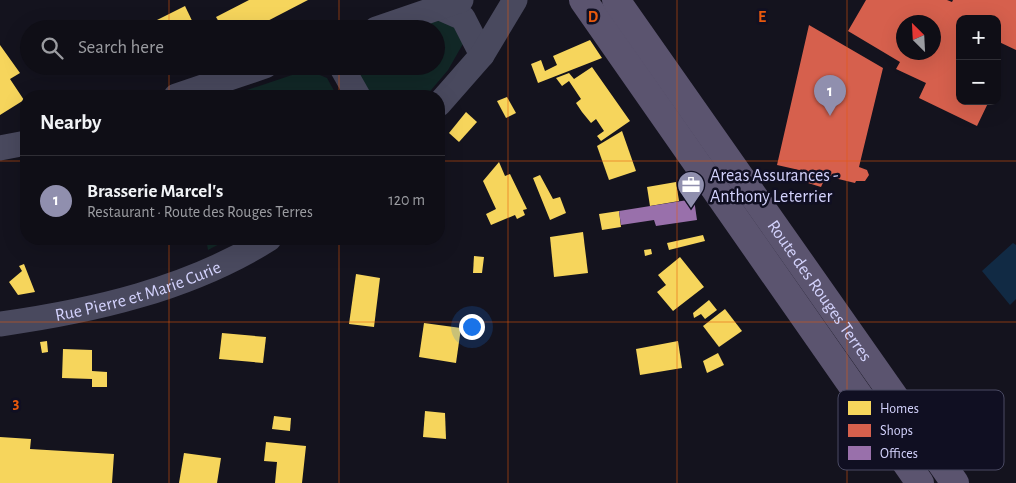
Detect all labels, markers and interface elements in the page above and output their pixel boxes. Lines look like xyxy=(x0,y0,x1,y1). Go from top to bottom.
text: D xyxy=(588,9,599,25)
text: E xyxy=(758,9,766,25)
north arrow xyxy=(896,15,941,60)
map controls xyxy=(956,15,1001,105)
button: + xyxy=(956,15,1001,60)
search box xyxy=(20,20,445,75)
icon: search xyxy=(38,34,66,62)
text: Search here xyxy=(78,38,164,57)
button: − xyxy=(956,60,1001,105)
pin: 1 xyxy=(814,75,846,116)
text: Nearby xyxy=(40,112,101,133)
place label: Areas Assurances - Anthony Leterrier xyxy=(710,167,838,206)
office icon: Areas Assurances - Anthony Leterrier xyxy=(676,170,706,209)
text: Brasserie Marcel's xyxy=(87,182,223,201)
text: 1 xyxy=(53,192,59,208)
text: 120 m xyxy=(388,192,425,208)
text: Restaurant · Route des Rouges Terres xyxy=(87,204,313,220)
street label: Route des Rouges Terres xyxy=(763,217,875,365)
street label: Rue Pierre et Marie Curie xyxy=(54,258,224,325)
your location xyxy=(459,314,485,340)
legend xyxy=(838,390,1004,470)
text: 3 xyxy=(13,395,20,411)
text: Homes xyxy=(880,402,919,416)
text: Shops xyxy=(880,424,913,438)
text: Offices xyxy=(880,447,918,461)

